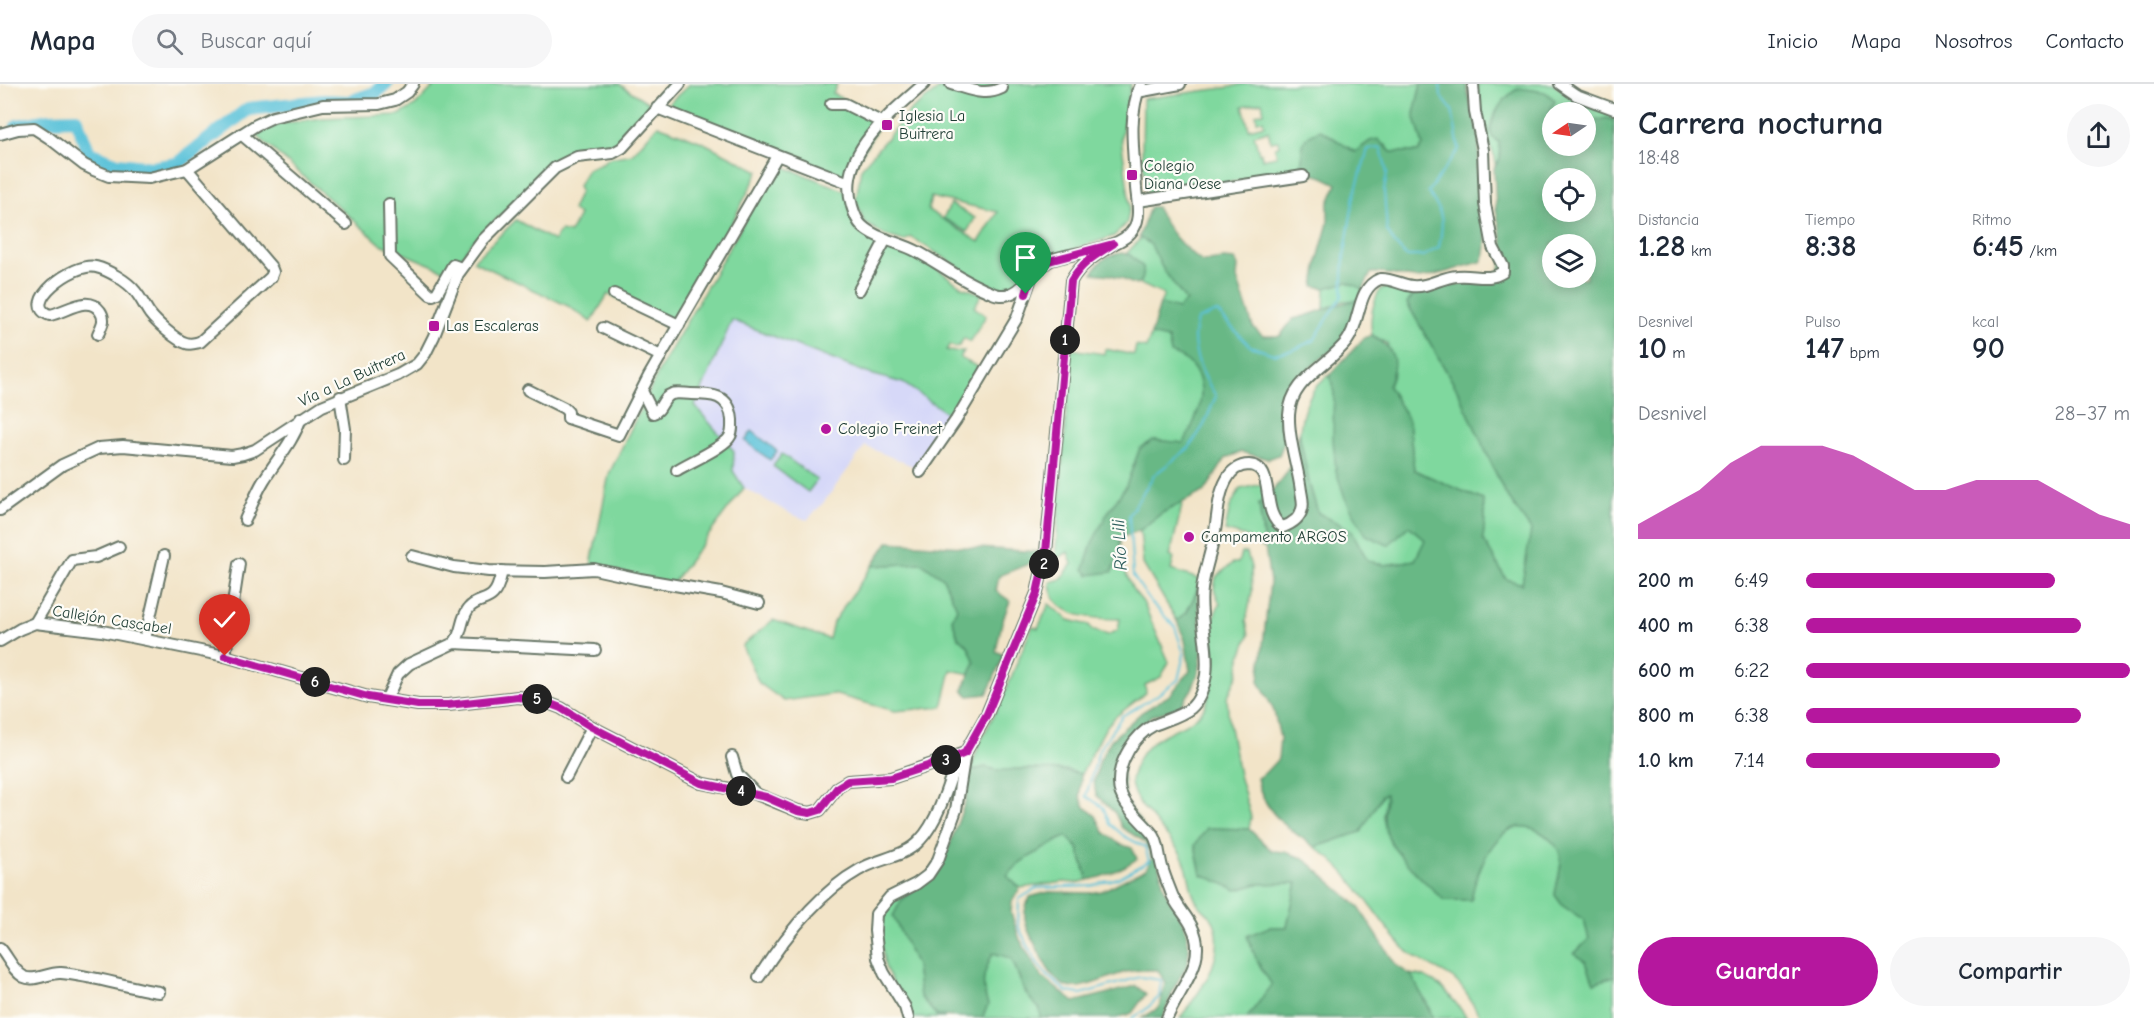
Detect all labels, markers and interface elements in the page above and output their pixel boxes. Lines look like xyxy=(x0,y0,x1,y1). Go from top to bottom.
search box xyxy=(132,14,552,68)
text: Mapa xyxy=(30,25,96,57)
icon: search xyxy=(153,25,186,58)
text: Buscar aquí xyxy=(201,28,312,54)
text: Inicio xyxy=(1767,29,1818,53)
text: Mapa xyxy=(1851,29,1901,53)
text: Nosotros xyxy=(1934,29,2013,53)
text: Contacto xyxy=(2046,29,2124,53)
north arrow xyxy=(1542,102,1596,156)
map controls xyxy=(1542,102,1596,288)
text: Carrera nocturna xyxy=(1638,104,1884,142)
button: share xyxy=(2067,104,2130,167)
place label: Iglesia La Buitrera xyxy=(899,107,965,143)
marker: Iglesia La Buitrera xyxy=(880,118,894,132)
text: 18:48 xyxy=(1638,146,1680,169)
place label: Colegio Diana Oese xyxy=(1144,157,1221,193)
marker: Colegio Diana Oese xyxy=(1125,168,1139,182)
button: locate xyxy=(1542,168,1596,222)
text: Distancia xyxy=(1638,211,1699,229)
text: Tiempo xyxy=(1805,211,1855,229)
text: Ritmo xyxy=(1972,211,2011,229)
text: 1.28 xyxy=(1638,229,1686,264)
text: 8:38 xyxy=(1805,229,1857,264)
text: 6:45 xyxy=(1972,229,2024,264)
pin xyxy=(1000,232,1051,294)
button: layers xyxy=(1542,234,1596,288)
icon: arrive xyxy=(1009,241,1042,274)
text: km xyxy=(1686,242,1712,260)
text: /km xyxy=(2024,242,2057,260)
text: Desnivel xyxy=(1638,313,1693,331)
text: Pulso xyxy=(1805,313,1841,331)
text: kcal xyxy=(1972,313,1999,331)
place label: Las Escaleras xyxy=(446,317,539,335)
marker: Las Escaleras xyxy=(427,319,441,333)
pin: 1 xyxy=(1050,325,1080,355)
text: 1 xyxy=(1062,331,1068,349)
text: 10 xyxy=(1638,331,1667,366)
text: 147 xyxy=(1805,331,1844,366)
text: 90 xyxy=(1972,331,2005,366)
text: m xyxy=(1667,344,1686,362)
text: bpm xyxy=(1844,344,1880,362)
street label: Vía a La Buitrera xyxy=(296,345,408,411)
text: Desnivel xyxy=(1638,402,1707,425)
text: 28–37 m xyxy=(2054,402,2130,425)
place label: Colegio Freinet xyxy=(838,420,943,438)
marker: Colegio Freinet xyxy=(819,422,833,436)
water label: Río Lili xyxy=(1108,518,1132,571)
place label: Campamento ARGOS xyxy=(1201,528,1347,546)
marker: Campamento ARGOS xyxy=(1182,530,1196,544)
pin: 2 xyxy=(1029,549,1059,579)
text: 2 xyxy=(1040,555,1048,573)
text: 200 m xyxy=(1638,569,1694,592)
text: 6:49 xyxy=(1734,569,1769,592)
pin xyxy=(199,594,250,656)
street label: Callejón Cascabel xyxy=(51,602,173,638)
icon: check xyxy=(208,603,241,636)
text: 400 m xyxy=(1638,614,1693,637)
text: 6:38 xyxy=(1734,614,1769,637)
text: 600 m xyxy=(1638,659,1694,682)
text: 6:22 xyxy=(1734,659,1769,682)
pin: 6 xyxy=(300,667,330,697)
text: 6 xyxy=(311,673,319,691)
pin: 5 xyxy=(522,684,552,714)
text: 5 xyxy=(533,690,541,708)
text: 800 m xyxy=(1638,704,1694,727)
text: 6:38 xyxy=(1734,704,1769,727)
pin: 3 xyxy=(931,745,961,775)
text: 1.0 km xyxy=(1638,749,1694,772)
text: 7:14 xyxy=(1734,749,1765,772)
text: 3 xyxy=(942,751,950,769)
pin: 4 xyxy=(726,776,756,806)
text: 4 xyxy=(737,782,745,800)
button: Guardar xyxy=(1638,937,1878,1006)
button: Compartir xyxy=(1890,937,2130,1006)

